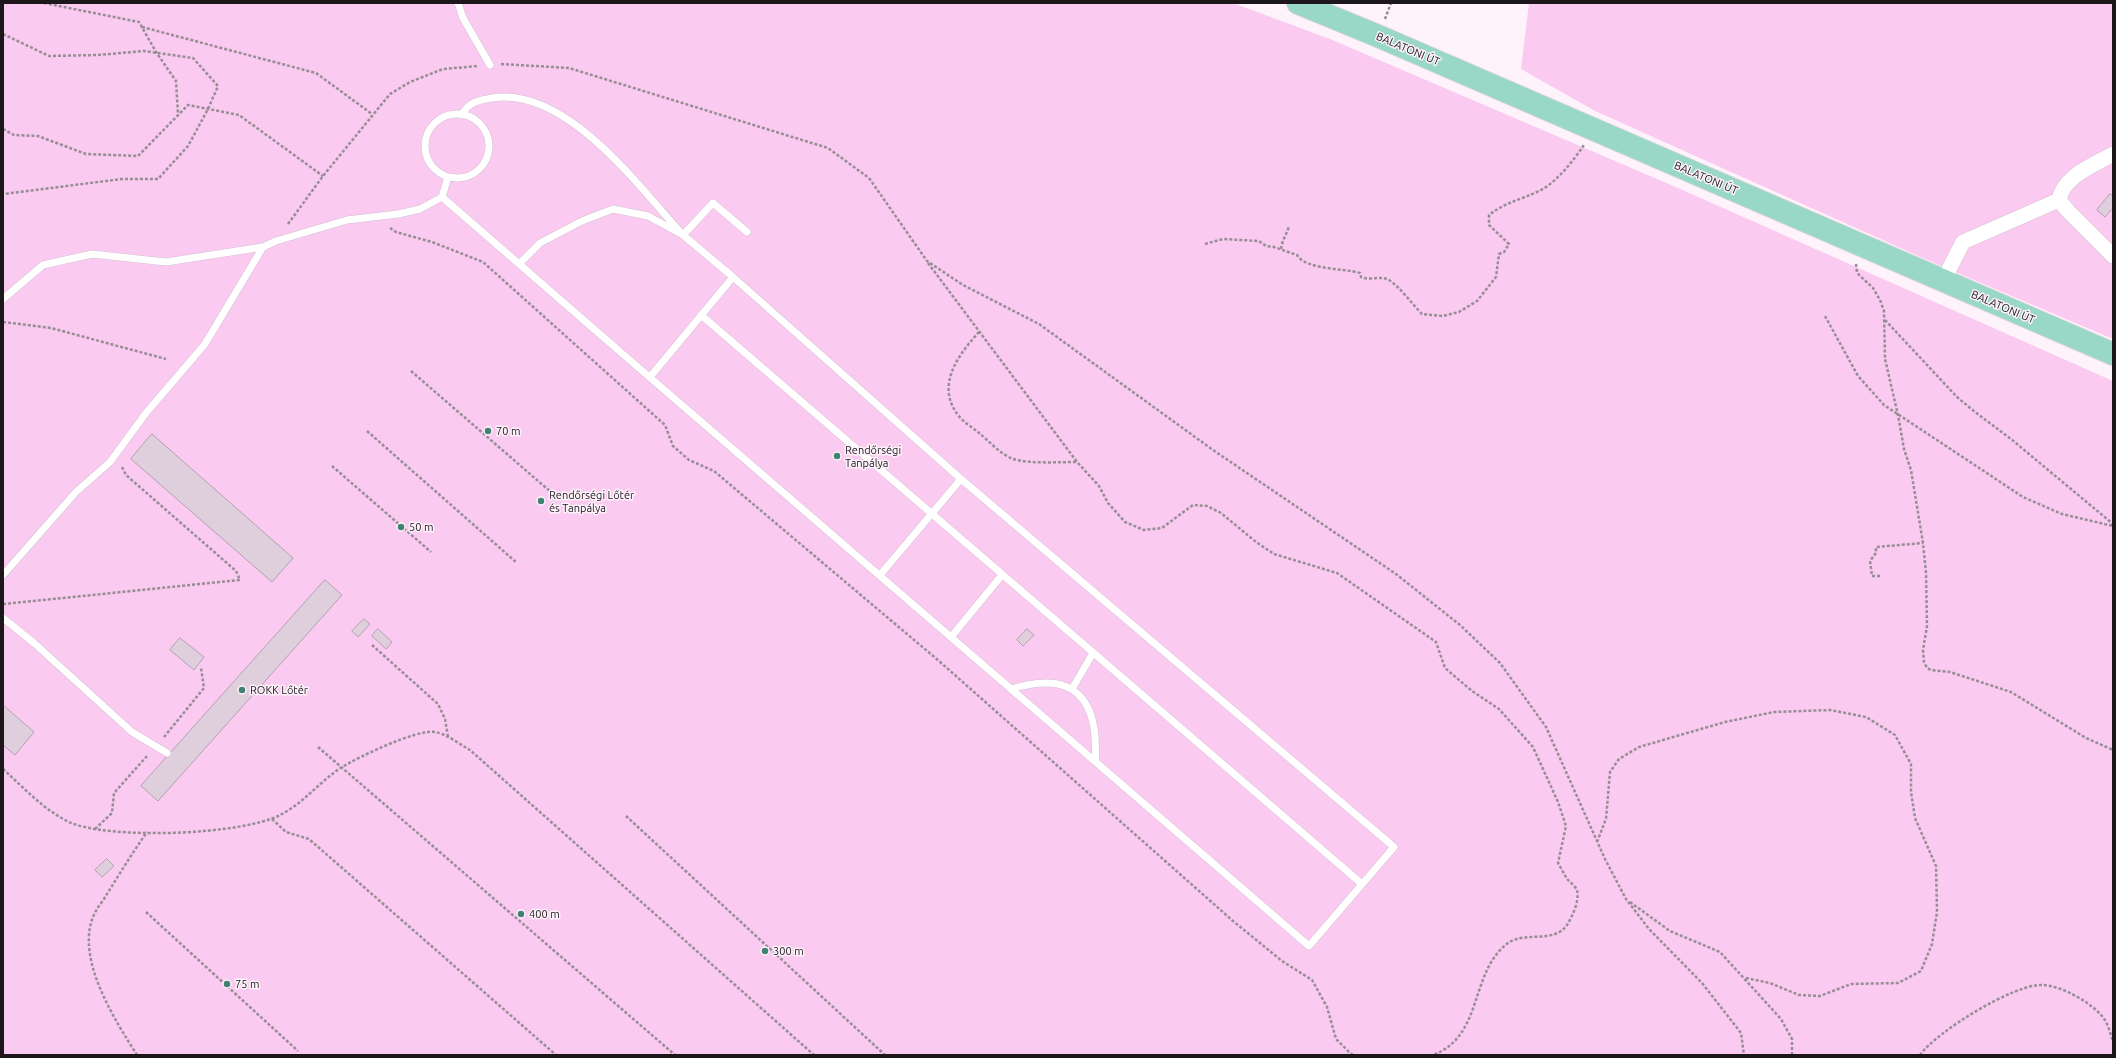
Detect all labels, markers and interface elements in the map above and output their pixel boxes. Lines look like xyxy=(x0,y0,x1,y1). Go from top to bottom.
street label: BALATONI ÚT xyxy=(1374,30,1442,68)
street label: BALATONI ÚT xyxy=(1672,159,1740,197)
street label: BALATONI ÚT xyxy=(1969,288,2037,326)
place label: 70 m xyxy=(496,424,520,438)
marker: 70 m xyxy=(483,426,493,436)
place label: Rendőrségi Tanpálya xyxy=(845,443,901,469)
marker: Rendőrségi Tanpálya xyxy=(832,451,842,461)
place label: Rendőrségi Lőtér és Tanpálya xyxy=(549,488,634,514)
marker: Rendőrségi Lőtér és Tanpálya xyxy=(536,496,546,506)
place label: 50 m xyxy=(409,520,433,534)
marker: 50 m xyxy=(396,522,406,532)
place label: ROKK Lőtér xyxy=(250,683,308,697)
marker: ROKK Lőtér xyxy=(237,685,247,695)
place label: 400 m xyxy=(529,907,560,921)
marker: 400 m xyxy=(516,909,526,919)
place label: 300 m xyxy=(773,944,804,958)
marker: 300 m xyxy=(760,946,770,956)
place label: 75 m xyxy=(235,977,259,991)
marker: 75 m xyxy=(222,979,232,989)

